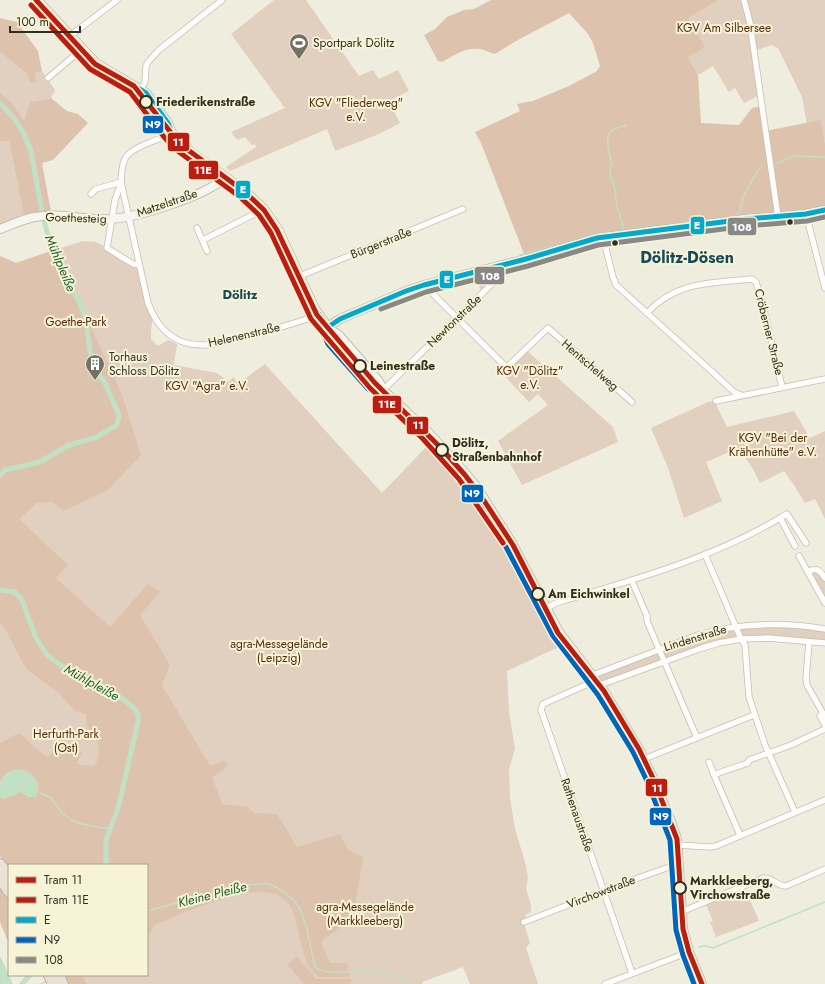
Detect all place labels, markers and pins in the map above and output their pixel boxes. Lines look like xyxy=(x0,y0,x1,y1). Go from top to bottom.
sports icon: Sportpark Dölitz xyxy=(288,32,310,60)
place label: Sportpark Dölitz xyxy=(313,34,395,52)
place label: Friederikenstraße xyxy=(156,93,255,111)
marker: Friederikenstraße xyxy=(139,95,153,109)
unlabelled marker xyxy=(785,217,795,227)
unlabelled marker xyxy=(610,238,620,248)
place label: Torhaus Schloss Dölitz xyxy=(109,348,180,380)
building icon: Torhaus Schloss Dölitz xyxy=(84,353,106,381)
place label: Leinestraße xyxy=(370,357,435,375)
marker: Leinestraße xyxy=(353,359,367,373)
place label: Dölitz, Straßenbahnhof xyxy=(452,434,542,466)
marker: Dölitz, Straßenbahnhof xyxy=(435,443,449,457)
place label: Am Eichwinkel xyxy=(547,585,630,603)
marker: Am Eichwinkel xyxy=(531,587,545,601)
place label: Markkleeberg, Virchowstraße xyxy=(689,872,773,904)
marker: Markkleeberg, Virchowstraße xyxy=(673,881,687,895)

